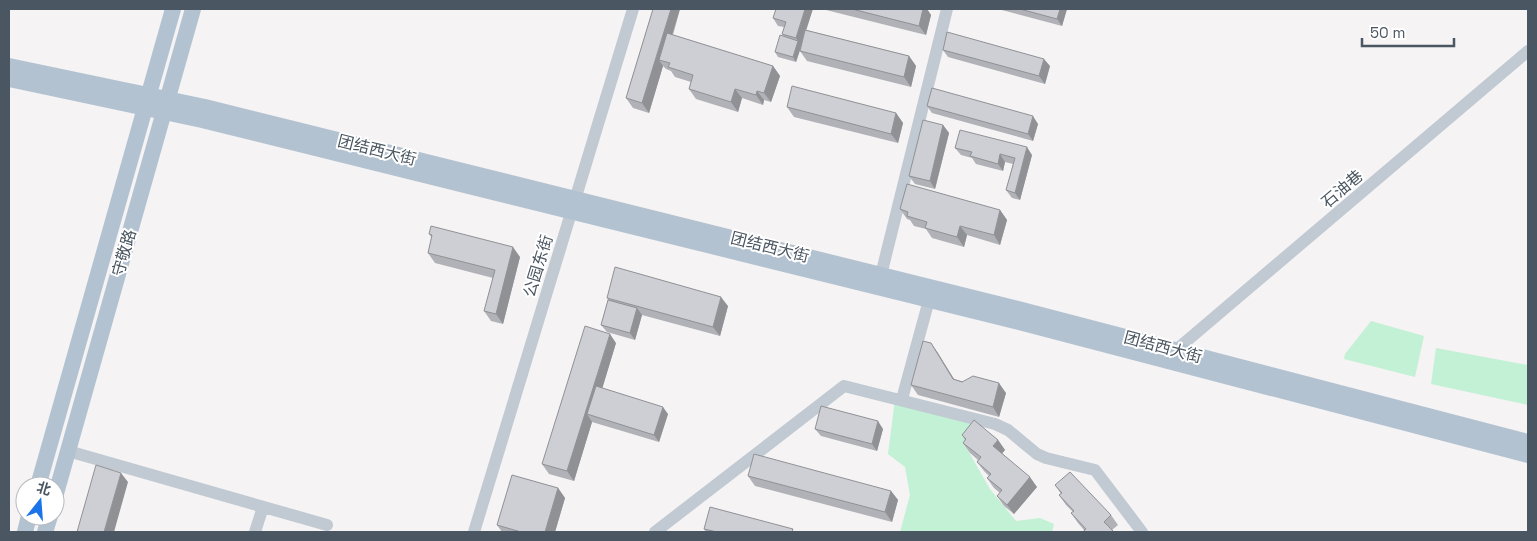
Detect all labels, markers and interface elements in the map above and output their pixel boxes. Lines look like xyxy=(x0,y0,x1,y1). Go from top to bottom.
scale bar xyxy=(1362,15,1454,47)
text: 50 m xyxy=(1370,23,1405,42)
street label: 团结西大街 xyxy=(336,130,418,170)
street label: 石油巷 xyxy=(1317,166,1367,212)
street label: 守敬路 xyxy=(107,227,141,279)
street label: 团结西大街 xyxy=(729,227,811,267)
street label: 公园东街 xyxy=(519,232,557,300)
street label: 团结西大街 xyxy=(1122,327,1204,367)
north arrow xyxy=(15,476,65,526)
text: 北 xyxy=(34,478,53,499)

